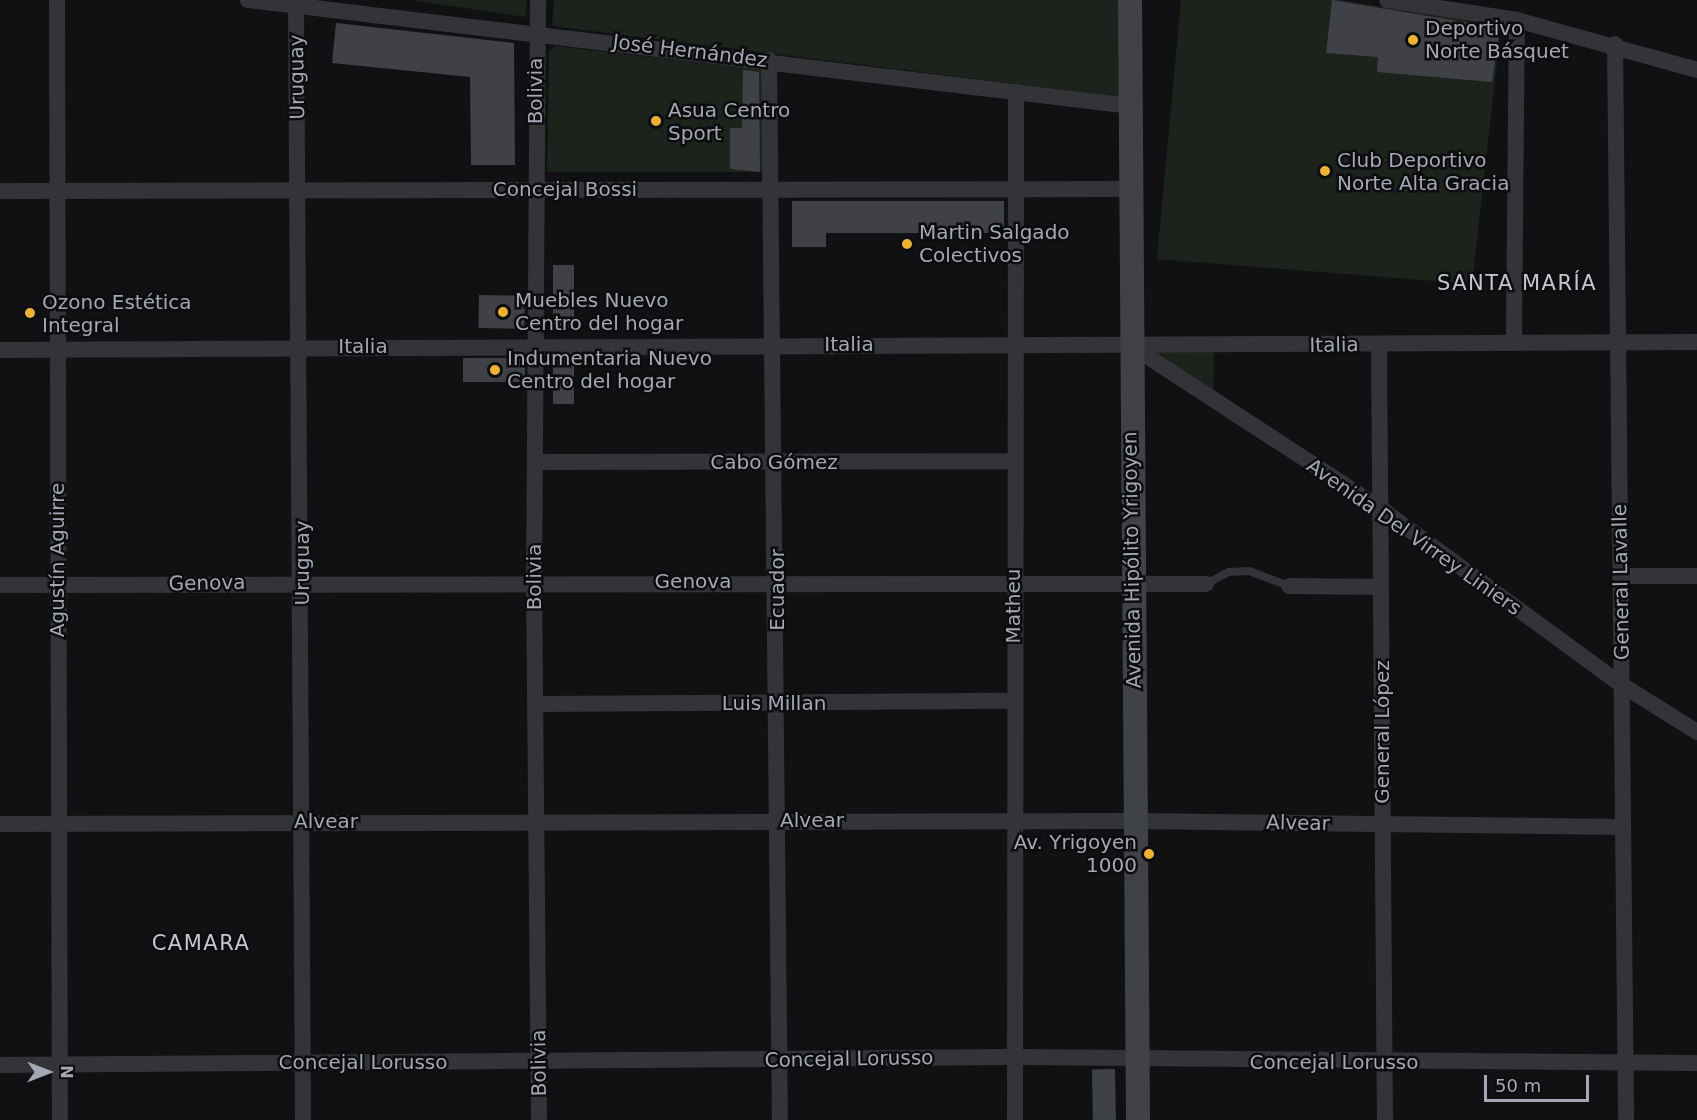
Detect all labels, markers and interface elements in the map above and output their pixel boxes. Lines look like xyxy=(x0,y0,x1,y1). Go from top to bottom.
place label: Deportivo Norte Básquet xyxy=(1425,16,1569,63)
street label: José Hernández xyxy=(611,30,769,72)
marker: Deportivo Norte Básquet xyxy=(1406,33,1420,47)
street label: Uruguay xyxy=(284,34,310,120)
street label: Bolivia xyxy=(523,58,547,124)
place label: Asua Centro Sport xyxy=(668,98,790,145)
marker: Asua Centro Sport xyxy=(649,114,663,128)
place label: Club Deportivo Norte Alta Gracia xyxy=(1337,148,1509,195)
marker: Club Deportivo Norte Alta Gracia xyxy=(1318,164,1332,178)
street label: Concejal Bossi xyxy=(493,177,637,201)
place label: Martin Salgado Colectivos xyxy=(919,220,1070,267)
marker: Martin Salgado Colectivos xyxy=(900,237,914,251)
district label: SANTA MARÍA xyxy=(1437,270,1597,296)
place label: Muebles Nuevo Centro del hogar xyxy=(515,288,683,335)
place label: Ozono Estética Integral xyxy=(42,290,192,337)
marker: Muebles Nuevo Centro del hogar xyxy=(496,305,510,319)
marker: Ozono Estética Integral xyxy=(23,306,37,320)
street label: Italia xyxy=(824,332,874,356)
street label: Italia xyxy=(1309,333,1359,357)
street label: Italia xyxy=(338,334,388,358)
place label: Indumentaria Nuevo Centro del hogar xyxy=(507,346,712,393)
marker: Indumentaria Nuevo Centro del hogar xyxy=(488,363,502,377)
street label: Avenida Hipólito Yrigoyen xyxy=(1118,431,1146,689)
street label: Cabo Gómez xyxy=(710,450,838,474)
street label: Avenida Del Virrey Liniers xyxy=(1302,454,1526,620)
street label: Agustín Aguirre xyxy=(45,483,69,637)
street label: General Lavalle xyxy=(1608,504,1634,660)
street label: Uruguay xyxy=(290,520,314,606)
street label: Bolivia xyxy=(522,544,546,610)
street label: Ecuador xyxy=(765,549,789,631)
street label: Matheu xyxy=(1001,568,1025,644)
street label: Genova xyxy=(655,569,731,593)
street label: Genova xyxy=(168,570,246,596)
street label: General López xyxy=(1370,660,1394,804)
street label: Luis Millan xyxy=(722,691,826,715)
street label: Alvear xyxy=(780,808,844,832)
street label: Alvear xyxy=(294,809,358,833)
street label: Alvear xyxy=(1266,810,1330,836)
place label: Av. Yrigoyen 1000 xyxy=(1014,831,1137,878)
marker: Av. Yrigoyen 1000 xyxy=(1142,847,1156,861)
district label: CAMARA xyxy=(152,930,250,956)
street label: Bolivia xyxy=(526,1029,552,1097)
north arrow xyxy=(18,1042,78,1102)
street label: Concejal Lorusso xyxy=(764,1046,934,1072)
street label: Concejal Lorusso xyxy=(279,1050,447,1074)
street label: Concejal Lorusso xyxy=(1250,1050,1418,1074)
scale bar xyxy=(1487,1063,1592,1101)
text: N xyxy=(57,1065,76,1079)
text: 50 m xyxy=(1495,1075,1541,1096)

